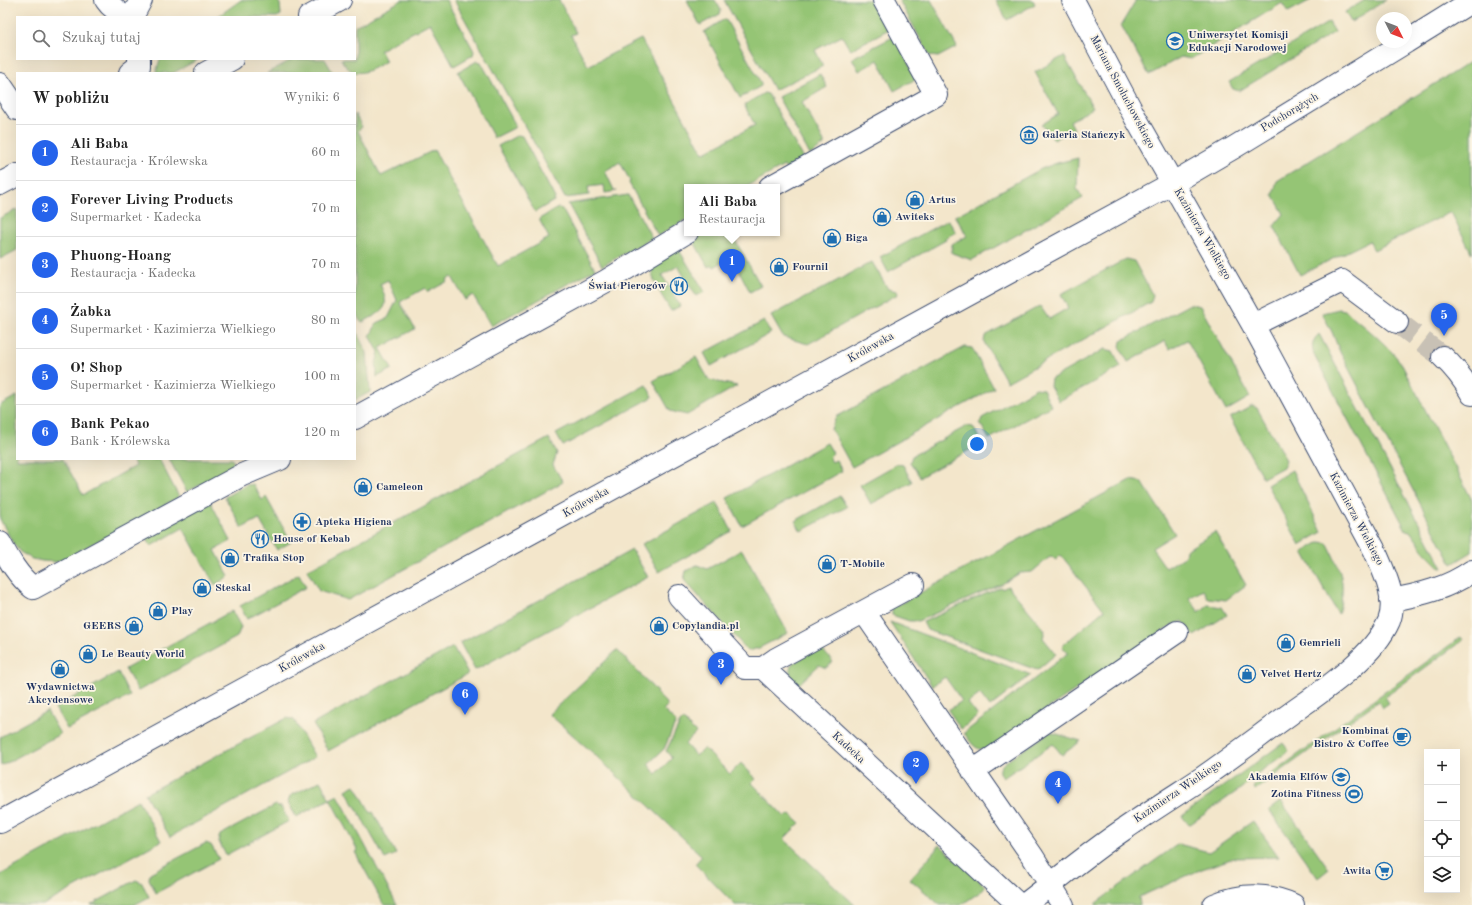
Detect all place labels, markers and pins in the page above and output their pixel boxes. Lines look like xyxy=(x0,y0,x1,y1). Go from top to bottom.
place label: Uniwersytet Komisji Edukacji Narodowej xyxy=(1188,30,1288,54)
school or university icon: Uniwersytet Komisji Edukacji Narodowej xyxy=(1165,31,1185,51)
museum icon: Galeria Stańczyk xyxy=(1019,125,1039,145)
place label: Galeria Stańczyk xyxy=(1042,130,1125,141)
shop icon: Artus xyxy=(905,190,925,210)
place label: Artus xyxy=(928,195,956,206)
shop icon: Awiteks xyxy=(872,207,892,227)
place label: Awiteks xyxy=(895,212,935,223)
shop icon: Biga xyxy=(822,228,842,248)
place label: Biga xyxy=(845,233,868,244)
pin: 1 xyxy=(719,249,745,282)
shop icon: Fournil xyxy=(769,257,789,277)
place label: Fournil xyxy=(792,262,829,273)
restaurant icon: Świat Pierogów xyxy=(669,276,689,296)
place label: Świat Pierogów xyxy=(588,279,666,292)
pin: 5 xyxy=(1431,303,1457,336)
shop icon: Cameleon xyxy=(353,477,373,497)
place label: Cameleon xyxy=(376,482,423,493)
pharmacy icon: Apteka Higiena xyxy=(292,512,312,532)
place label: Apteka Higiena xyxy=(315,517,392,528)
restaurant icon: House of Kebab xyxy=(250,529,270,549)
place label: House of Kebab xyxy=(273,534,350,545)
shop icon: Trafika Stop xyxy=(220,548,240,568)
place label: Trafika Stop xyxy=(243,553,305,564)
shop icon: T-Mobile xyxy=(817,554,837,574)
place label: T-Mobile xyxy=(840,559,885,570)
shop icon: Steskal xyxy=(192,578,212,598)
place label: Steskal xyxy=(215,583,251,594)
shop icon: Play xyxy=(148,601,168,621)
place label: Play xyxy=(171,606,193,617)
shop icon: GEERS xyxy=(124,616,144,636)
shop icon: Copylandia.pl xyxy=(649,616,669,636)
place label: GEERS xyxy=(83,621,121,632)
place label: Copylandia.pl xyxy=(672,621,739,632)
shop icon: Gemrieli xyxy=(1276,633,1296,653)
place label: Gemrieli xyxy=(1299,638,1341,649)
shop icon: Le Beauty World xyxy=(78,644,98,664)
place label: Le Beauty World xyxy=(101,649,185,660)
pin: 3 xyxy=(708,652,734,685)
shop icon: Wydawnictwa Akcydensowe xyxy=(50,659,70,679)
shop icon: Velvet Hertz xyxy=(1237,664,1257,684)
place label: Velvet Hertz xyxy=(1260,669,1322,680)
place label: Wydawnictwa Akcydensowe xyxy=(25,682,95,706)
pin: 6 xyxy=(452,682,478,715)
place label: Kombinat Bistro & Coffee xyxy=(1313,726,1389,750)
cafe icon: Kombinat Bistro & Coffee xyxy=(1392,727,1412,747)
pin: 2 xyxy=(903,751,929,784)
school or university icon: Akademia Elfów xyxy=(1331,767,1351,787)
pin: 4 xyxy=(1045,771,1071,804)
place label: Akademia Elfów xyxy=(1247,772,1328,783)
sports icon: Zotina Fitness xyxy=(1344,784,1364,804)
place label: Zotina Fitness xyxy=(1271,789,1341,800)
supermarket icon: Awita xyxy=(1374,861,1394,881)
place label: Awita xyxy=(1342,866,1371,877)

